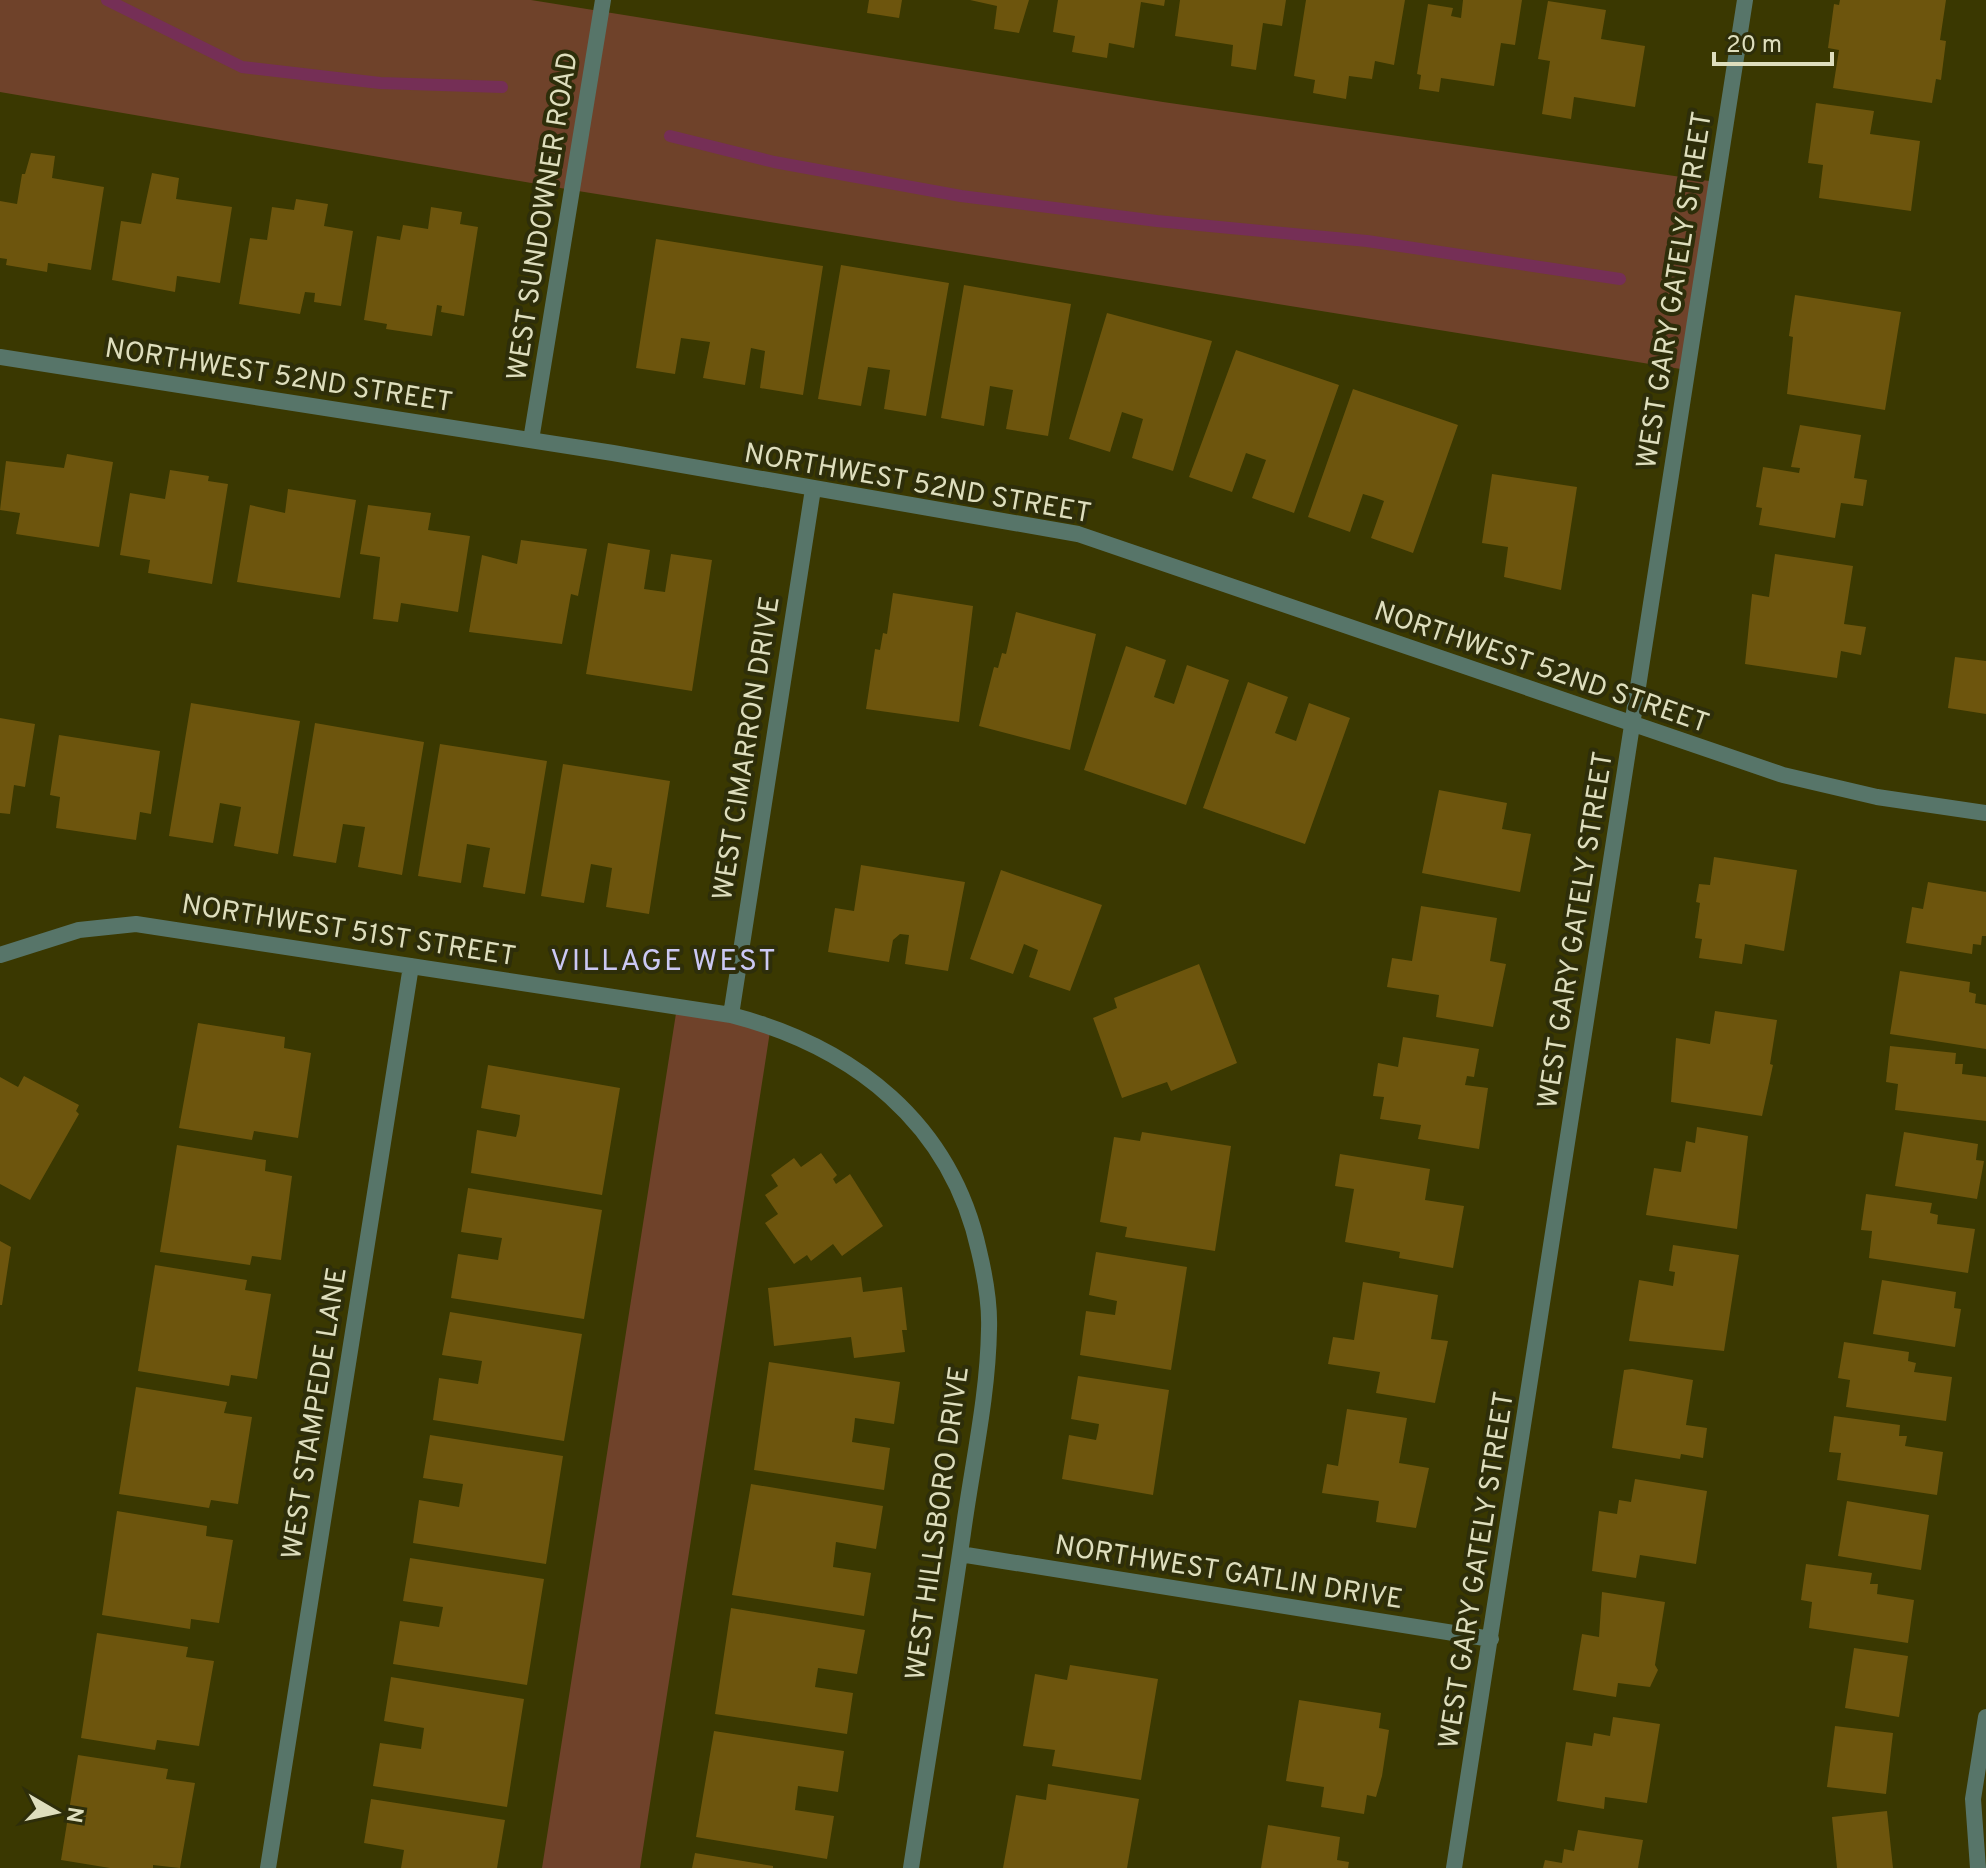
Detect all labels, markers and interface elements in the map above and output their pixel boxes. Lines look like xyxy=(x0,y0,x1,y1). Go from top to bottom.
scale bar xyxy=(1714,16,1832,66)
text: 20 m xyxy=(1726,31,1782,61)
street label: WEST SUNDOWNER ROAD xyxy=(500,50,588,383)
street label: WEST GARY GATELY STREET xyxy=(1630,109,1722,472)
street label: NORTHWEST 52ND STREET xyxy=(102,332,455,422)
street label: NORTHWEST 52ND STREET xyxy=(741,437,1094,533)
street label: WEST CIMARRON DRIVE xyxy=(706,594,790,903)
street label: NORTHWEST 52ND STREET xyxy=(1369,595,1713,743)
street label: WEST GARY GATELY STREET xyxy=(1531,749,1623,1112)
street label: NORTHWEST 51ST STREET xyxy=(179,888,518,976)
district label: VILLAGE WEST xyxy=(550,944,778,981)
street label: WEST STAMPEDE LANE xyxy=(275,1265,357,1562)
street label: WEST HILLSBORO DRIVE xyxy=(899,1364,979,1683)
street label: WEST GARY GATELY STREET xyxy=(1432,1389,1524,1752)
street label: NORTHWEST GATLIN DRIVE xyxy=(1052,1529,1405,1619)
north arrow xyxy=(16,1772,96,1852)
text: N xyxy=(59,1805,88,1825)

